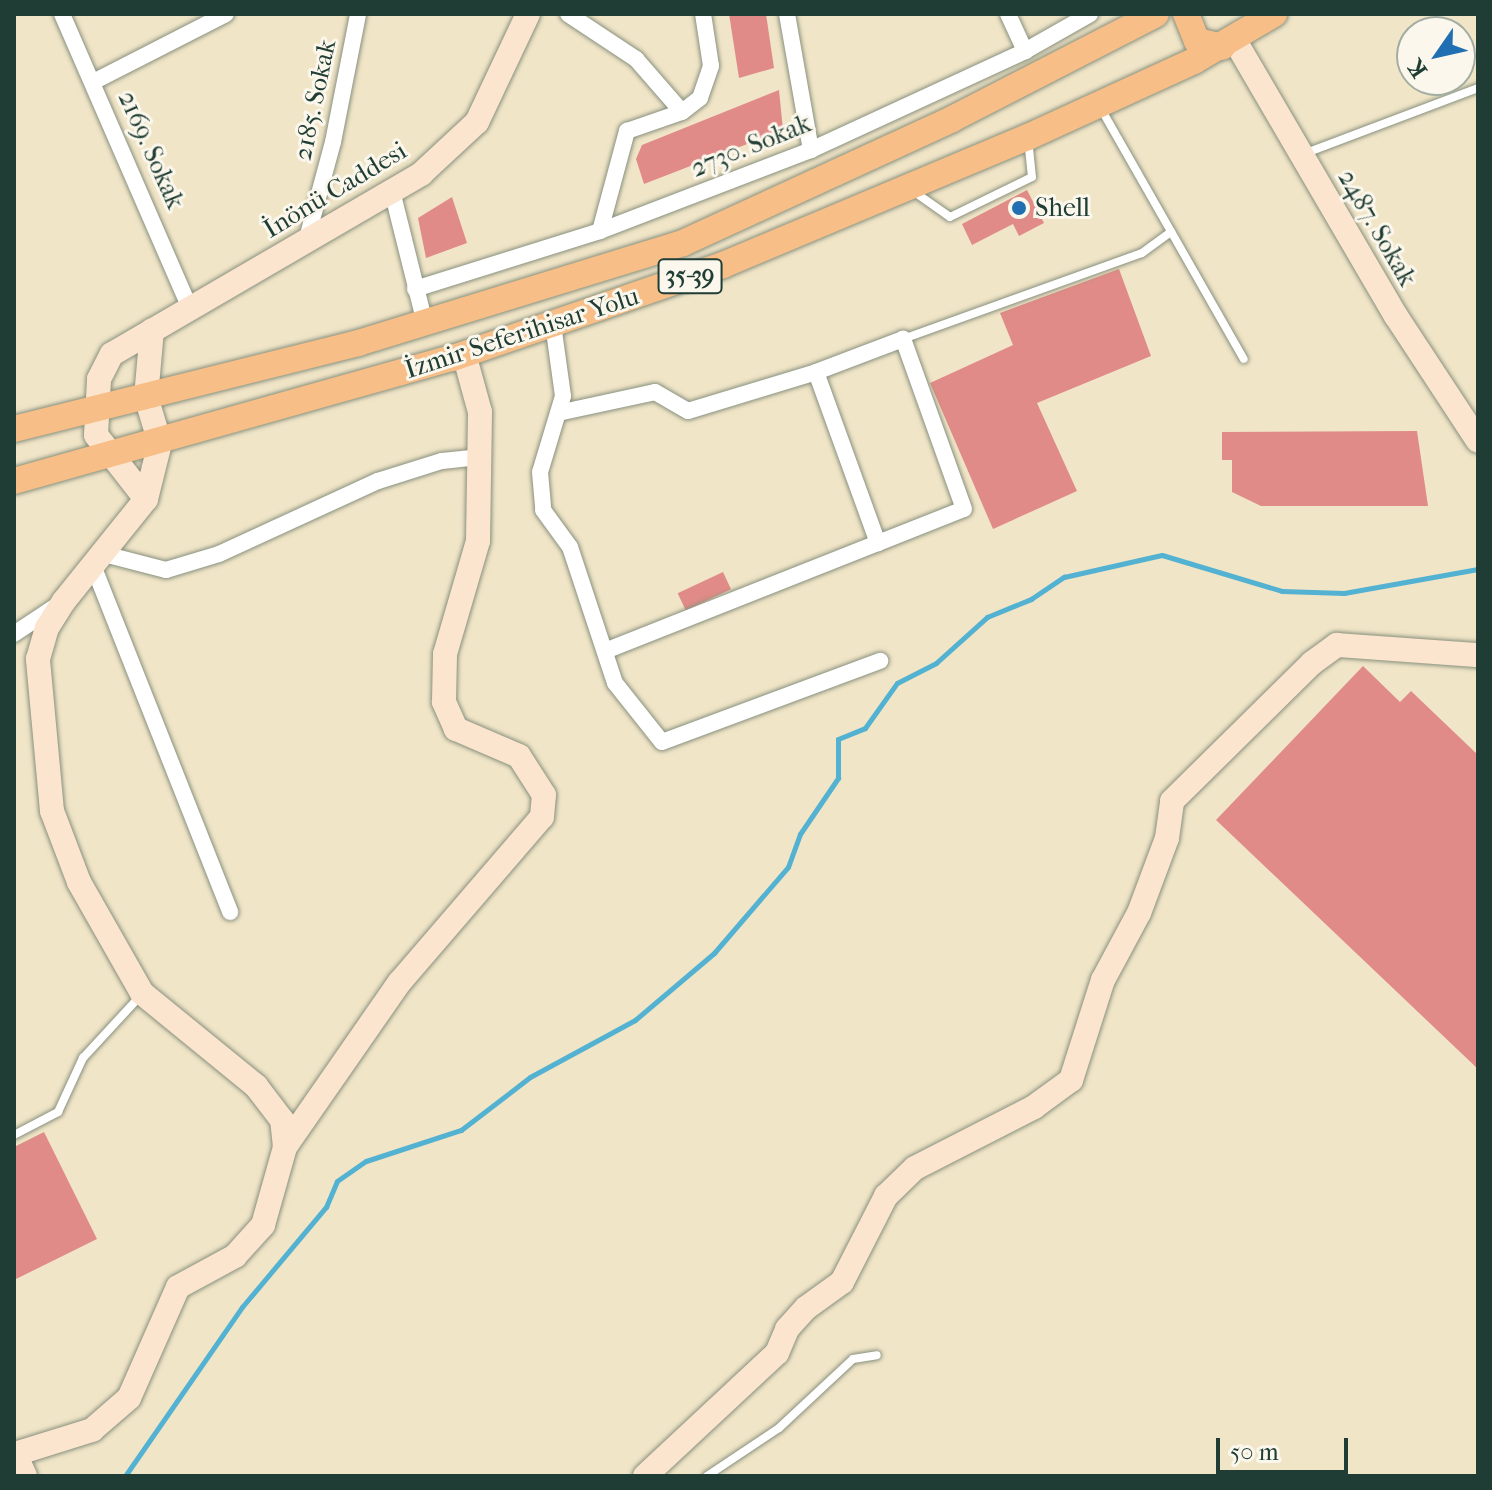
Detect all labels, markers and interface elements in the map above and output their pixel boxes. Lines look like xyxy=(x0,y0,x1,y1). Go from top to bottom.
north arrow xyxy=(1396,16,1476,96)
street label: 2185. Sokak xyxy=(287,37,343,163)
text: K xyxy=(1403,54,1433,82)
street label: 2169. Sokak xyxy=(111,86,191,214)
street label: 2730. Sokak xyxy=(686,108,816,184)
street label: İnönü Caddesi xyxy=(258,135,412,245)
street label: 2487. Sokak xyxy=(1331,164,1423,292)
place label: Shell xyxy=(1035,192,1090,224)
marker: Shell xyxy=(1010,199,1028,217)
road number: 35-39 xyxy=(656,256,724,296)
street label: İzmir Seferihisar Yolu xyxy=(401,280,643,386)
scale bar xyxy=(1220,1422,1352,1472)
text: 50 m xyxy=(1230,1438,1279,1466)

